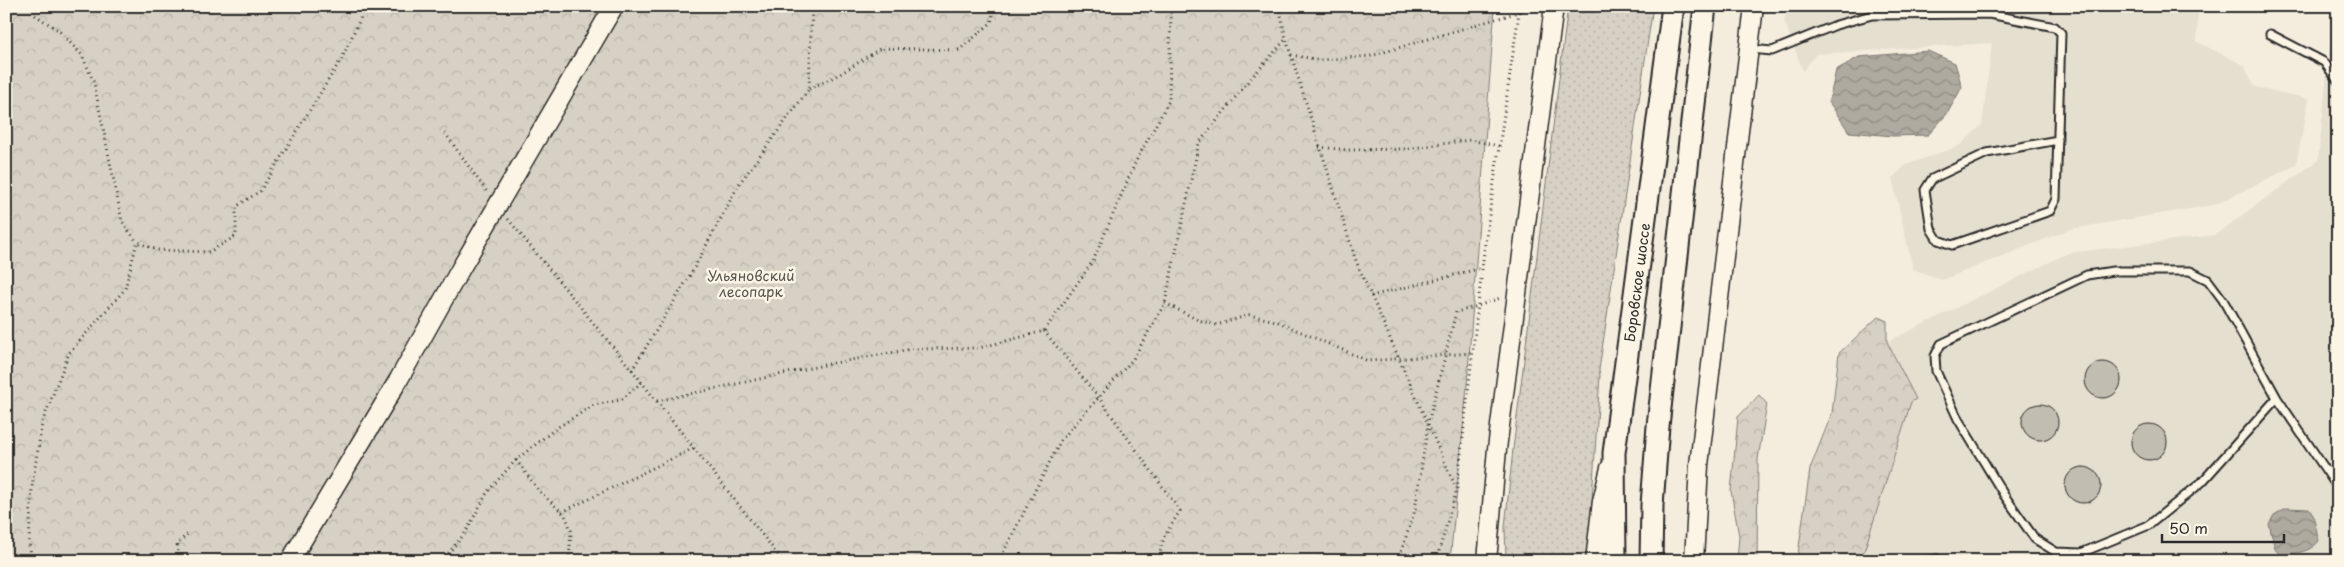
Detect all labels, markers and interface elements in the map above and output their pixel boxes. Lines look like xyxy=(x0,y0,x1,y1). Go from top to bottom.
street label: Боровское шоссе xyxy=(1618,222,1655,343)
park label: Ульяновский лесопарк xyxy=(708,265,794,302)
scale bar xyxy=(2162,512,2284,544)
text: 50 m xyxy=(2169,516,2208,539)

